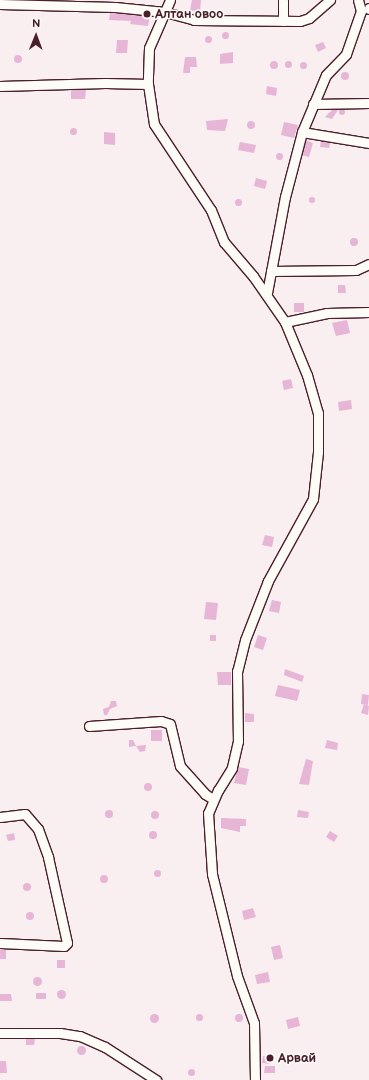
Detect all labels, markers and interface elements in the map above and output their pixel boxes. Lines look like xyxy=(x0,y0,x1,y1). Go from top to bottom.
place label: Алтан овоо xyxy=(155,6,223,22)
marker: Алтан овоо xyxy=(142,9,152,19)
north arrow xyxy=(16,16,56,56)
text: N xyxy=(32,17,40,30)
place label: Арвай xyxy=(278,1050,316,1066)
marker: Арвай xyxy=(265,1053,275,1063)

